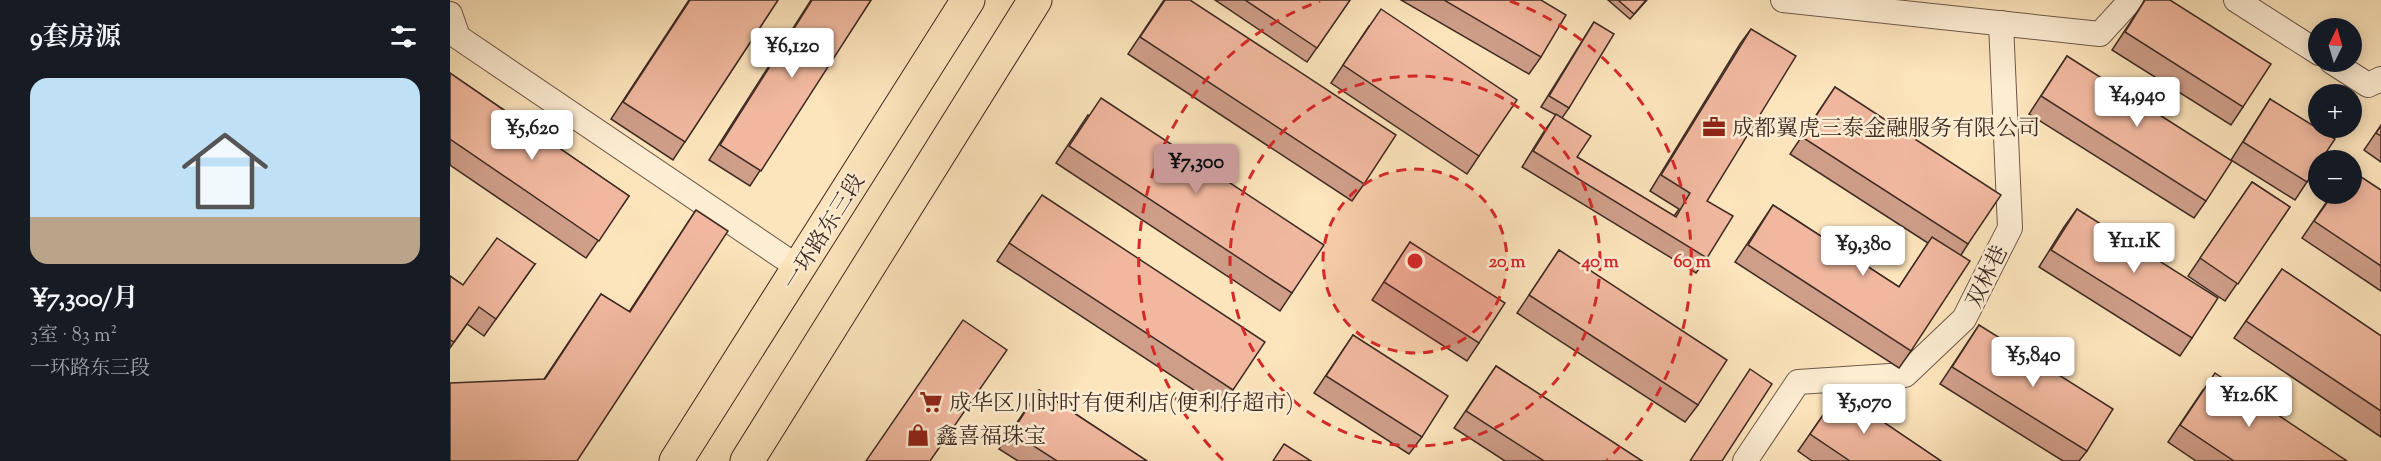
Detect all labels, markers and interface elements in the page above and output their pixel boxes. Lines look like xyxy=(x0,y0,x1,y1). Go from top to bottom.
north arrow xyxy=(2308,18,2362,72)
map controls xyxy=(2308,18,2362,204)
text: 9套房源 xyxy=(30,20,121,57)
icon: filters xyxy=(387,20,420,53)
pin: ¥6,120 xyxy=(743,28,841,79)
text: ¥6,120 xyxy=(765,33,819,62)
pin: ¥4,940 xyxy=(2088,77,2186,128)
text: ¥4,940 xyxy=(2109,82,2165,111)
button: + xyxy=(2308,84,2362,138)
pin: ¥5,620 xyxy=(483,110,581,161)
office icon: 成都翼虎三泰金融服务有限公司 xyxy=(1701,114,1727,140)
place label: 成都翼虎三泰金融服务有限公司 xyxy=(1732,114,2040,146)
text: ¥5,620 xyxy=(505,115,559,144)
icon: home xyxy=(171,117,279,225)
pin: ¥7,300 xyxy=(1147,144,1245,195)
text: ¥7,300 xyxy=(1168,149,1224,178)
button: − xyxy=(2308,150,2362,204)
street label: 一环路东三段 xyxy=(777,168,874,297)
pin: ¥11.1K xyxy=(2085,223,2183,274)
pin: ¥9,380 xyxy=(1814,226,1912,277)
text: ¥11.1K xyxy=(2108,228,2160,257)
text: ¥9,380 xyxy=(1835,231,1891,260)
street label: 双林巷 xyxy=(1960,241,2018,314)
text: 20 m xyxy=(1489,250,1525,276)
text: 40 m xyxy=(1580,250,1619,276)
text: 60 m xyxy=(1673,250,1711,276)
centre of rings xyxy=(1405,251,1425,271)
text: ¥7,300/月 xyxy=(30,281,138,318)
text: 3室 · 83 m² xyxy=(30,322,117,351)
pin: ¥5,840 xyxy=(1984,337,2082,388)
text: ¥5,840 xyxy=(2006,342,2061,371)
text: 一环路东三段 xyxy=(30,355,150,384)
pin: ¥12.6K xyxy=(2200,377,2298,428)
text: ¥12.6K xyxy=(2220,382,2278,411)
pin: ¥5,070 xyxy=(1815,384,1913,435)
supermarket icon: 成华区川时时有便利店(便利仔超市) xyxy=(918,389,944,415)
place label: 成华区川时时有便利店(便利仔超市) xyxy=(949,389,1293,421)
text: ¥5,070 xyxy=(1837,389,1891,418)
shop icon: 鑫喜福珠宝 xyxy=(905,422,931,448)
place label: 鑫喜福珠宝 xyxy=(936,422,1046,454)

